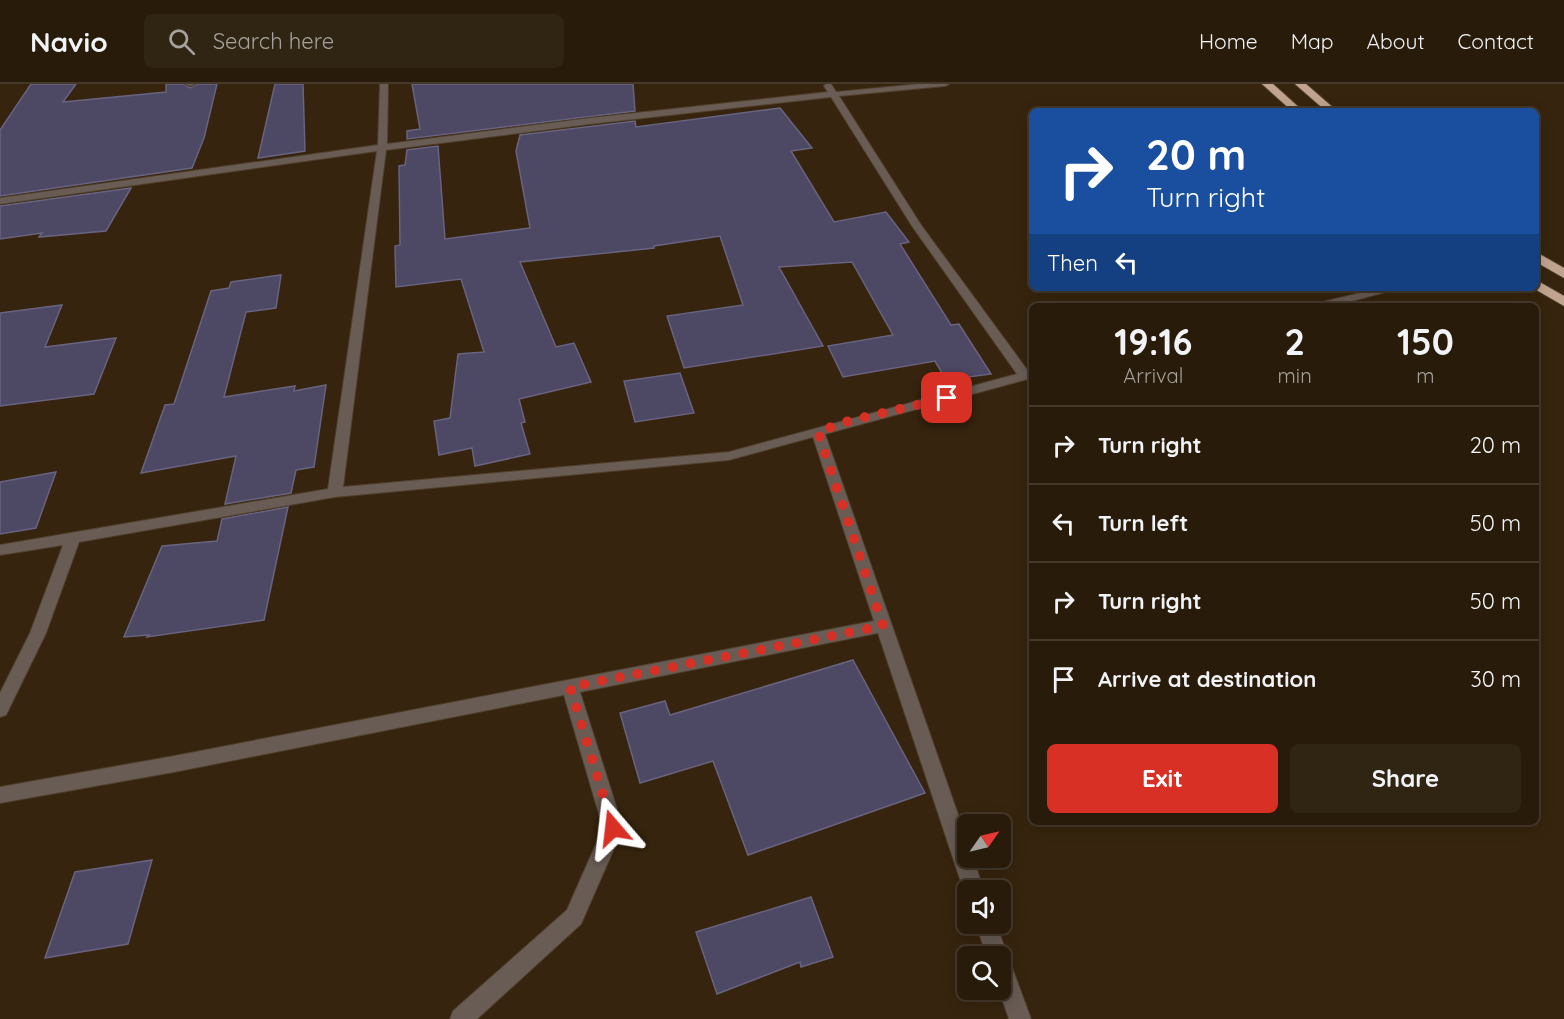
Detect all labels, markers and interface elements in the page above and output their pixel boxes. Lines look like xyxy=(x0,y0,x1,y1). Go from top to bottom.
search box xyxy=(144,14,564,68)
text: Navio xyxy=(30,24,108,59)
icon: search xyxy=(165,25,198,58)
text: Search here xyxy=(213,27,334,55)
text: Home xyxy=(1199,28,1258,54)
text: Map xyxy=(1291,28,1334,54)
text: About xyxy=(1367,28,1425,54)
text: Contact xyxy=(1458,28,1534,54)
text: 20 m xyxy=(1146,128,1246,181)
icon: right xyxy=(1047,132,1125,210)
text: Turn right xyxy=(1146,180,1265,214)
icon: left xyxy=(1110,246,1143,279)
text: Then xyxy=(1047,249,1098,277)
text: 19:16 xyxy=(1114,319,1192,364)
text: 2 xyxy=(1284,319,1305,364)
text: 150 xyxy=(1397,319,1454,364)
text: Arrival xyxy=(1123,363,1183,388)
text: min xyxy=(1278,363,1312,388)
text: m xyxy=(1416,363,1434,388)
pin xyxy=(921,372,972,423)
icon: arrive xyxy=(930,381,963,414)
icon: right xyxy=(1047,429,1080,462)
text: Turn right xyxy=(1098,431,1202,459)
text: 20 m xyxy=(1470,431,1521,459)
icon: left xyxy=(1047,507,1080,540)
text: Turn left xyxy=(1098,509,1188,537)
text: 50 m xyxy=(1470,509,1521,537)
icon: right xyxy=(1047,585,1080,618)
text: Turn right xyxy=(1098,587,1202,615)
text: 50 m xyxy=(1470,587,1521,615)
icon: arrive xyxy=(1047,663,1080,696)
text: Arrive at destination xyxy=(1098,665,1316,693)
text: 30 m xyxy=(1470,665,1521,693)
button: Exit xyxy=(1047,744,1278,813)
button: Share xyxy=(1290,744,1521,813)
position arrow xyxy=(581,796,645,860)
north arrow xyxy=(957,814,1011,868)
map controls xyxy=(957,814,1011,1000)
button: sound xyxy=(957,880,1011,934)
button: search xyxy=(957,946,1011,1000)

